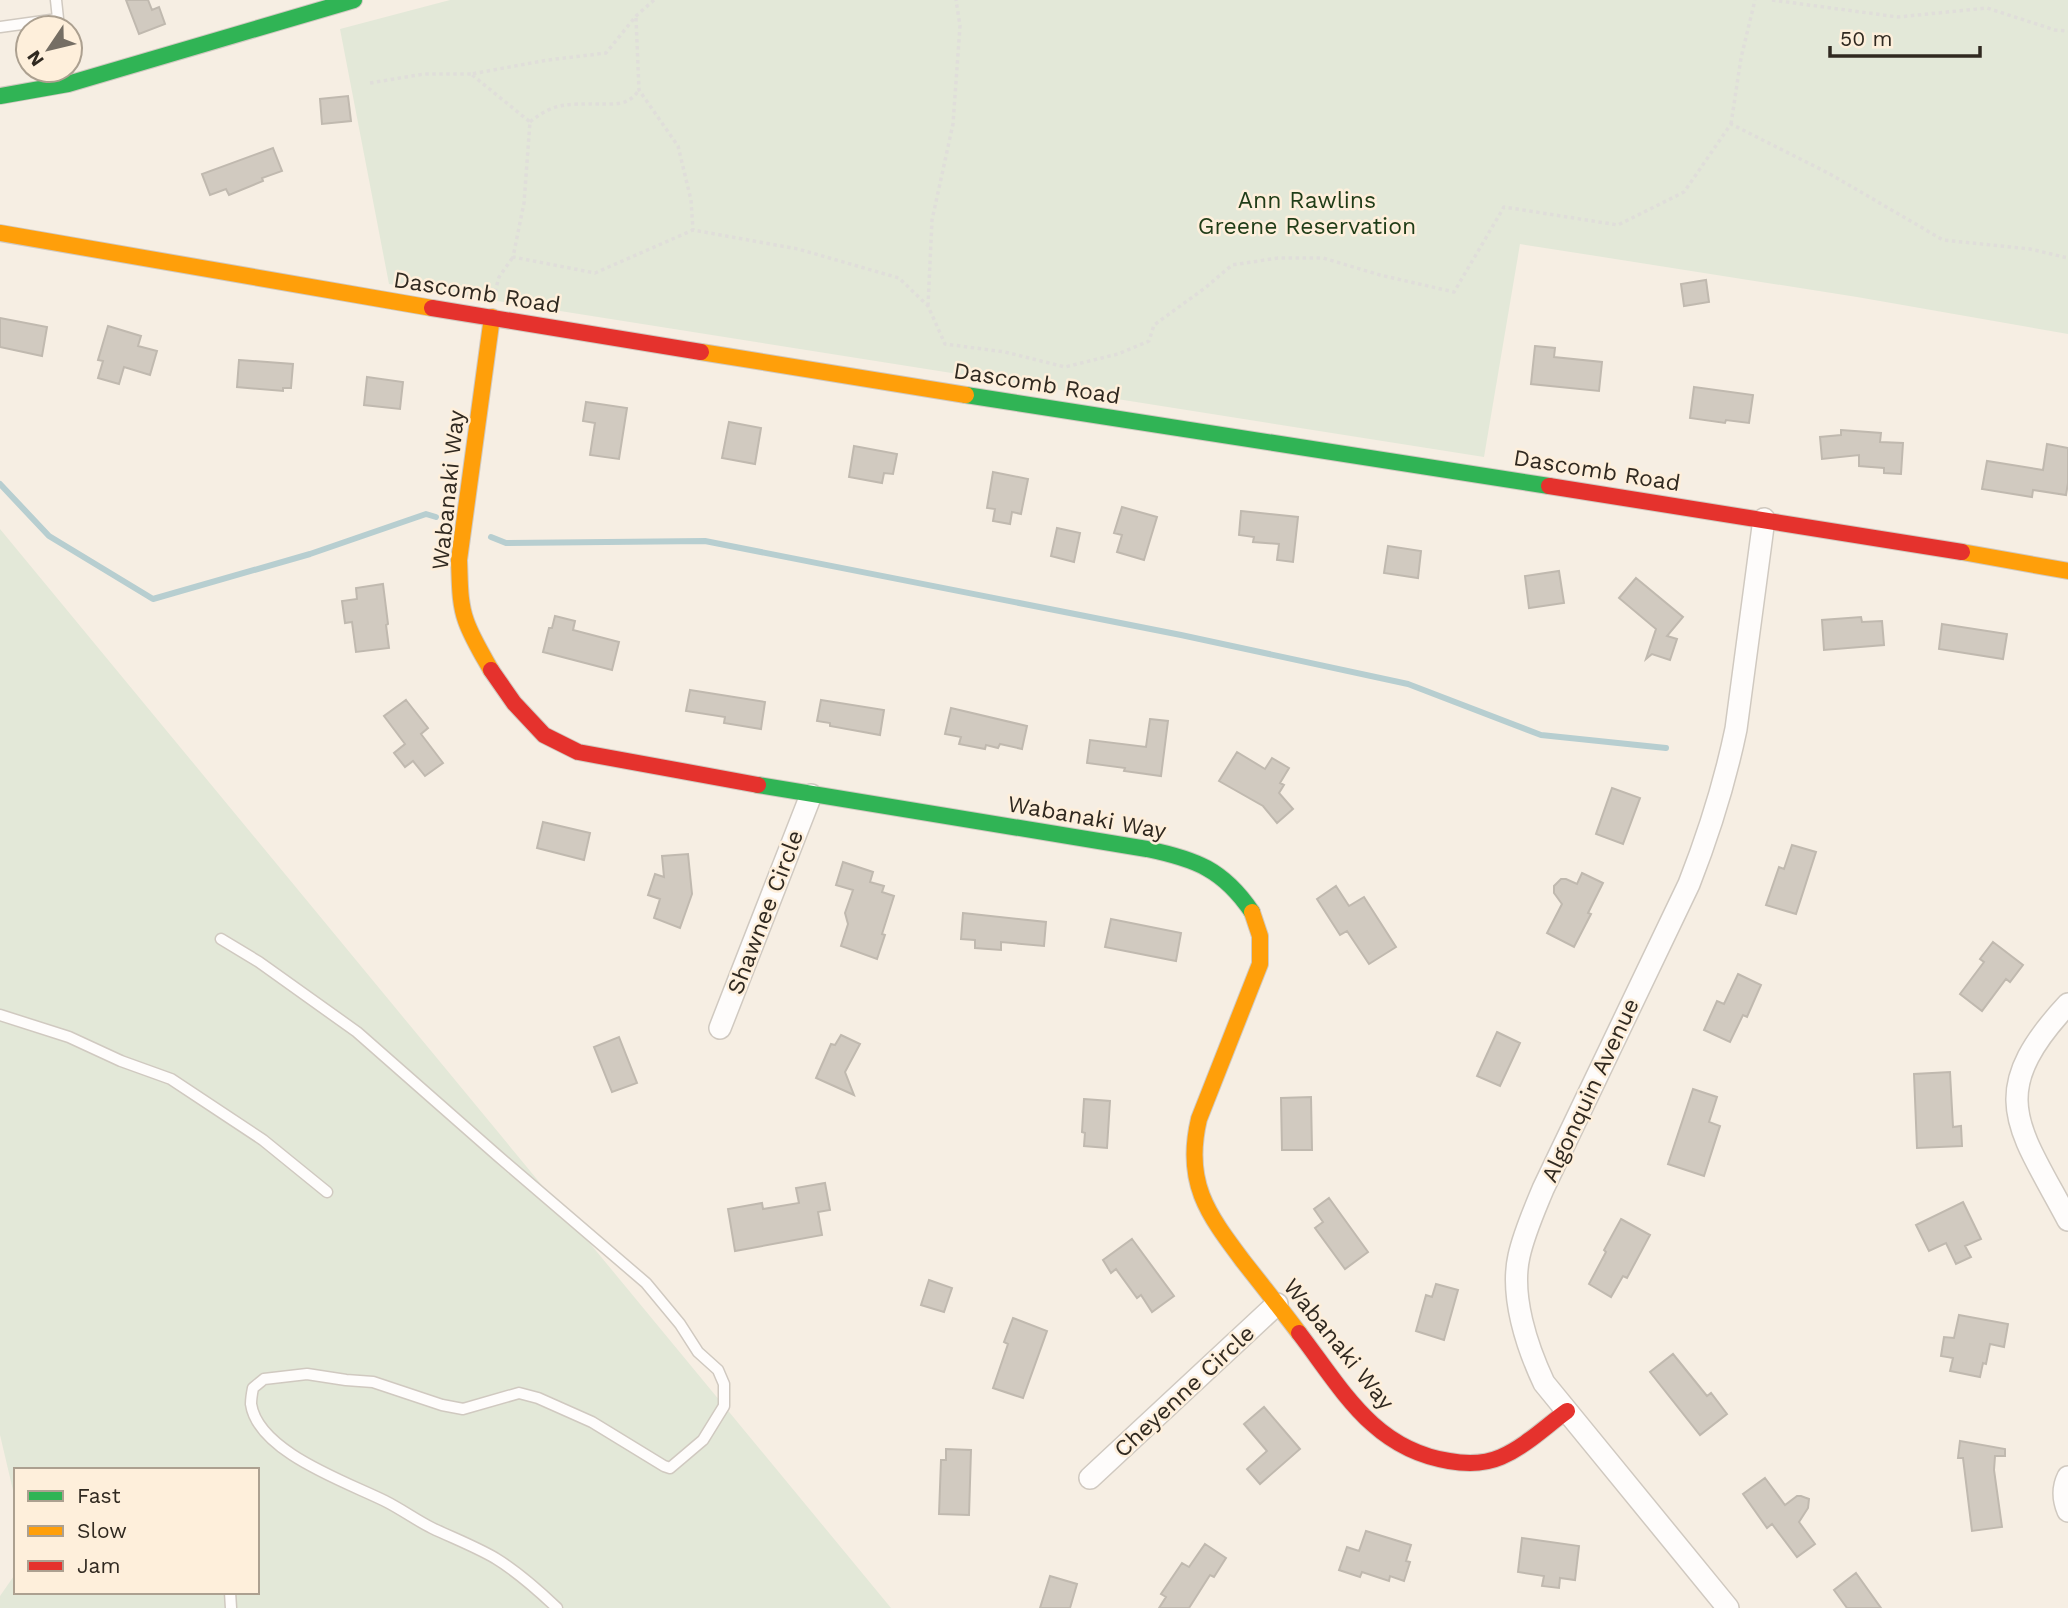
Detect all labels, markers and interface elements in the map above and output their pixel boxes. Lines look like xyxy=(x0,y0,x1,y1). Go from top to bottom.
north arrow xyxy=(14,14,84,84)
scale bar xyxy=(1830,14,1980,58)
text: 50 m xyxy=(1840,26,1892,51)
text: N xyxy=(22,46,49,71)
park label: Ann Rawlins Greene Reservation xyxy=(1198,187,1416,240)
street label: Dascomb Road xyxy=(391,266,562,319)
street label: Dascomb Road xyxy=(951,357,1122,410)
street label: Wabanaki Way xyxy=(427,409,470,571)
street label: Dascomb Road xyxy=(1511,444,1682,497)
street label: Wabanaki Way xyxy=(1005,790,1169,845)
street label: Shawnee Circle xyxy=(722,826,809,998)
street label: Algonquin Avenue xyxy=(1536,994,1645,1186)
street label: Wabanaki Way xyxy=(1278,1273,1400,1415)
street label: Cheyenne Circle xyxy=(1109,1320,1260,1463)
legend xyxy=(14,1468,259,1594)
text: Fast xyxy=(77,1483,121,1508)
text: Slow xyxy=(77,1518,127,1543)
text: Jam xyxy=(77,1553,120,1578)

